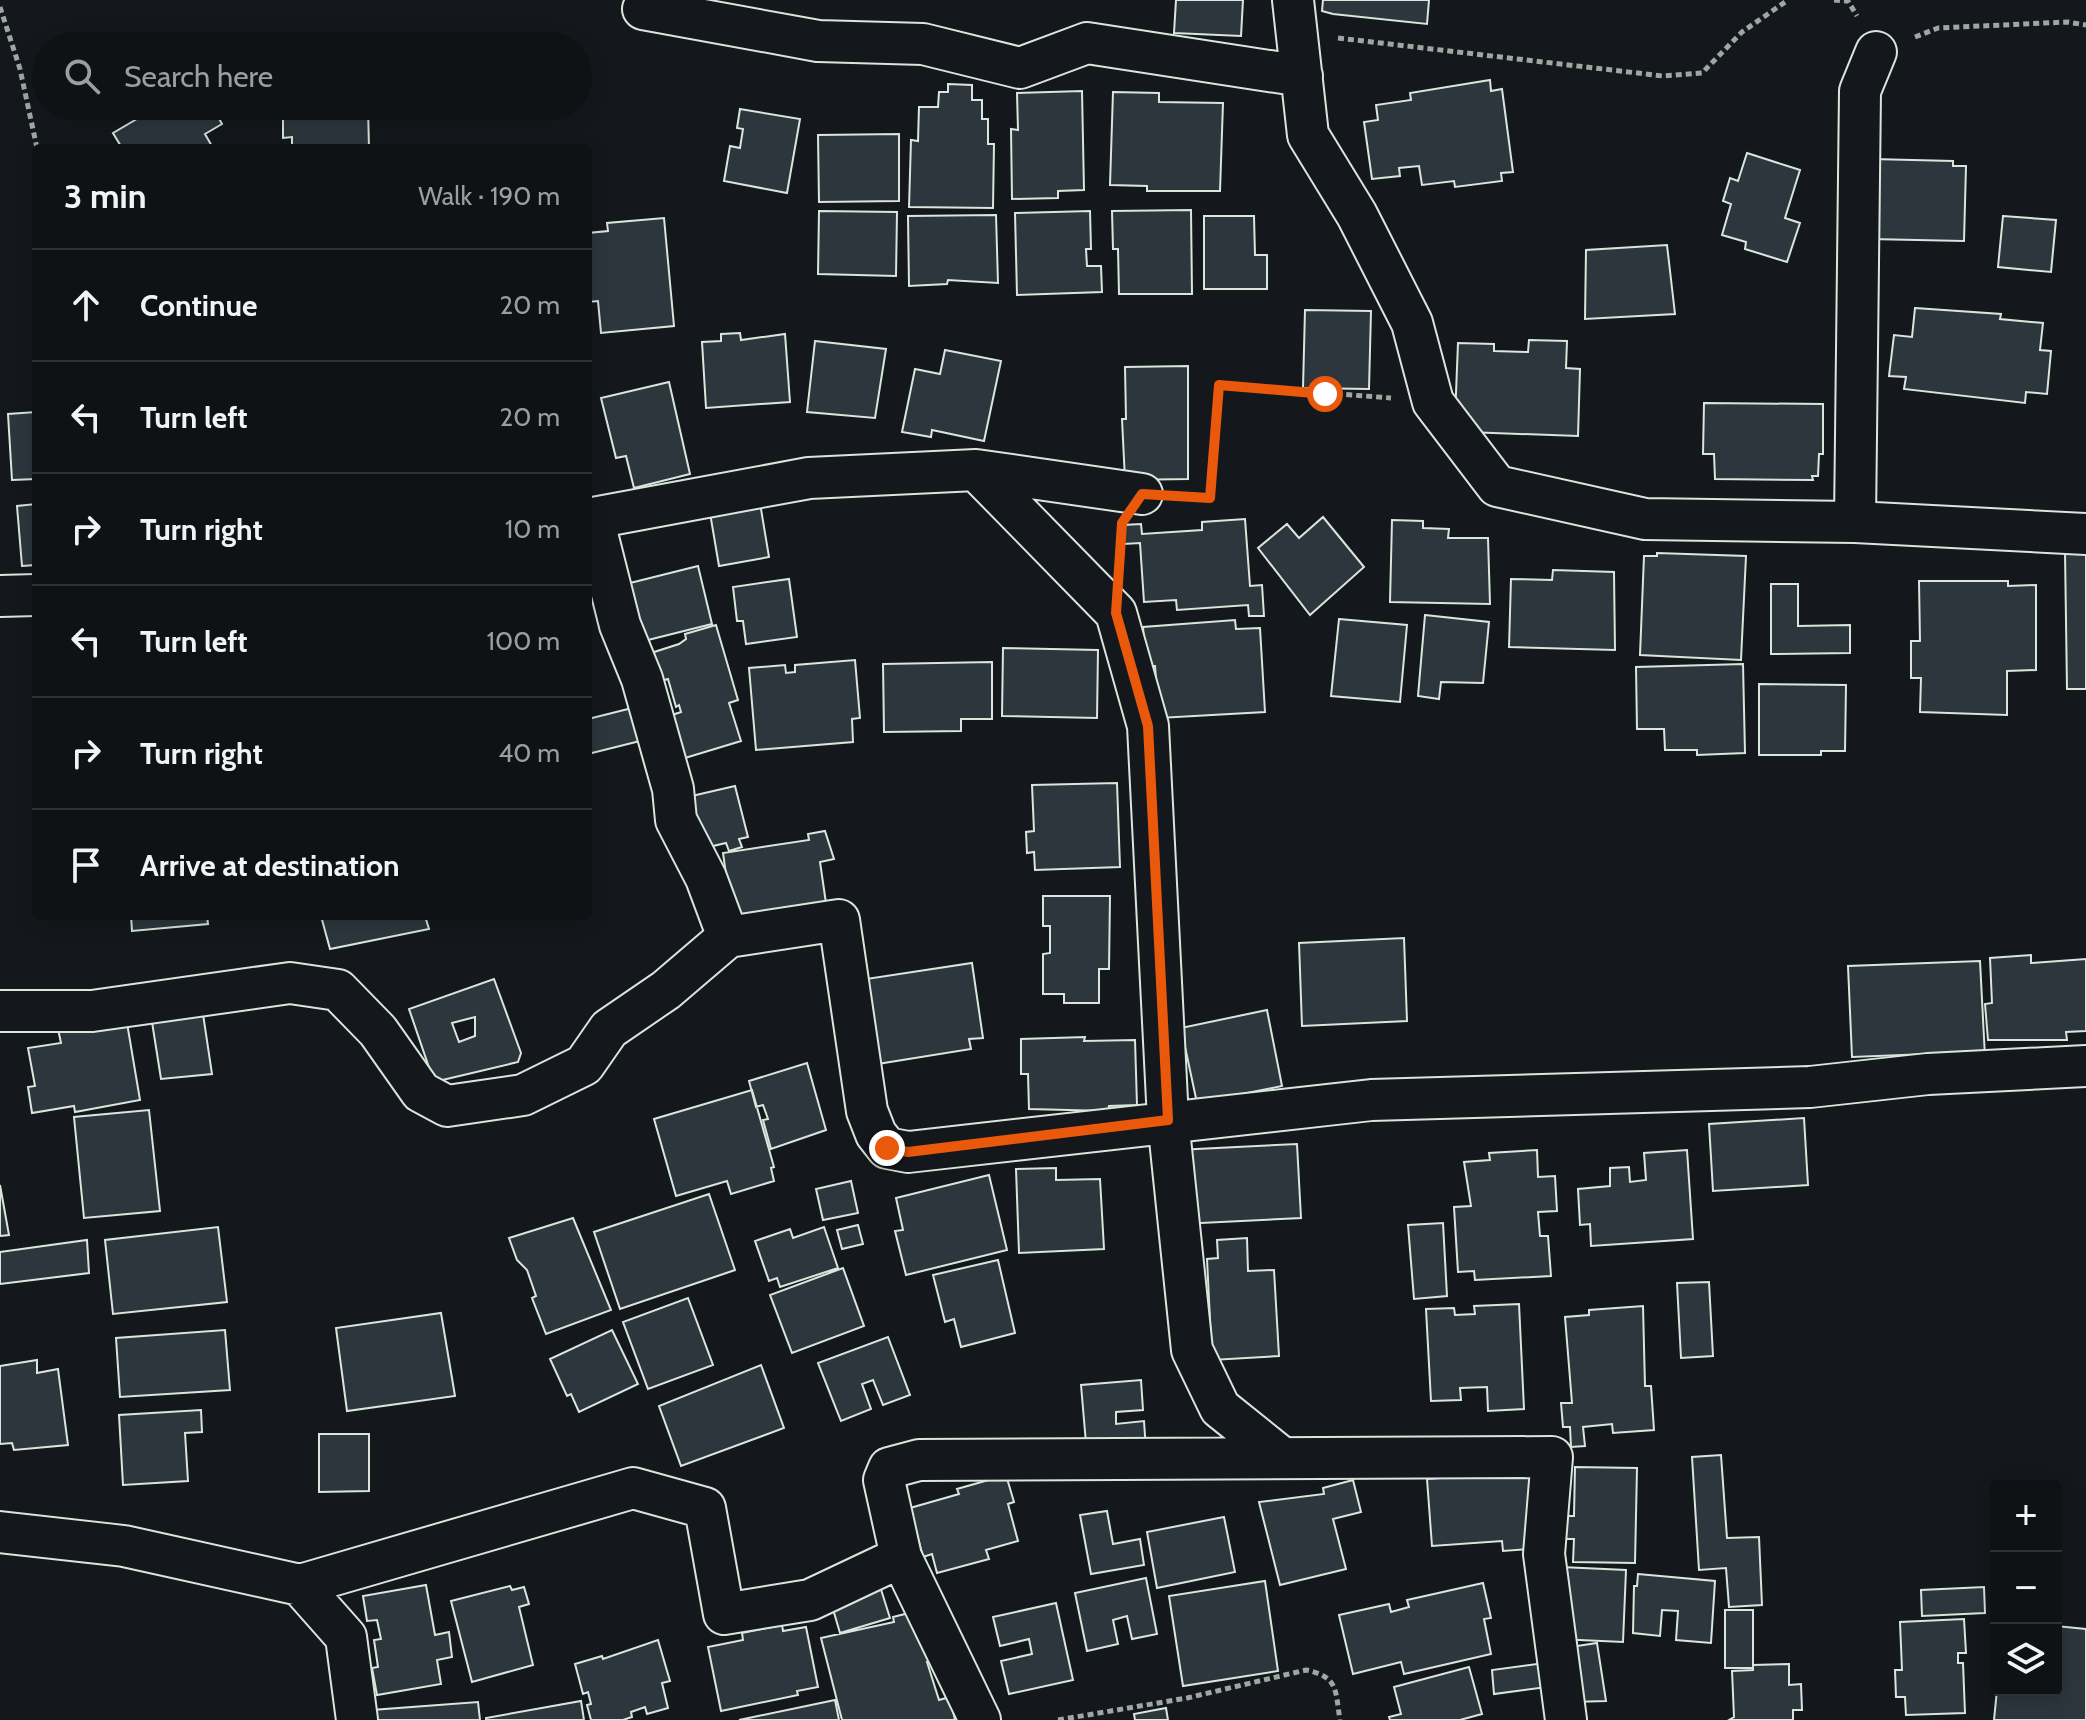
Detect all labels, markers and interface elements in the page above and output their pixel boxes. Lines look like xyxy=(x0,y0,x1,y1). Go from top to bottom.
search box xyxy=(32,32,592,120)
icon: search xyxy=(60,54,104,98)
text: Search here xyxy=(124,58,273,95)
text: 3 min xyxy=(64,175,146,217)
text: Walk · 190 m xyxy=(418,180,560,212)
icon: ahead xyxy=(64,283,108,327)
text: Continue xyxy=(140,287,257,324)
text: 20 m xyxy=(500,289,560,321)
route start xyxy=(1307,376,1343,412)
icon: left xyxy=(64,395,108,439)
text: Turn left xyxy=(140,399,248,436)
text: 20 m xyxy=(500,401,560,433)
icon: right xyxy=(64,507,108,551)
text: Turn right xyxy=(140,511,263,548)
text: 10 m xyxy=(505,513,560,545)
icon: left xyxy=(64,619,108,663)
text: Turn left xyxy=(140,623,248,660)
text: 100 m xyxy=(487,625,560,657)
icon: right xyxy=(64,731,108,775)
text: Turn right xyxy=(140,735,263,772)
text: 40 m xyxy=(498,737,560,769)
icon: arrive xyxy=(64,843,108,887)
text: Arrive at destination xyxy=(140,847,400,884)
route end xyxy=(869,1130,905,1166)
map controls xyxy=(1990,1480,2062,1696)
button: + xyxy=(1990,1480,2062,1552)
button: − xyxy=(1990,1552,2062,1624)
button: layers xyxy=(1990,1624,2062,1696)

